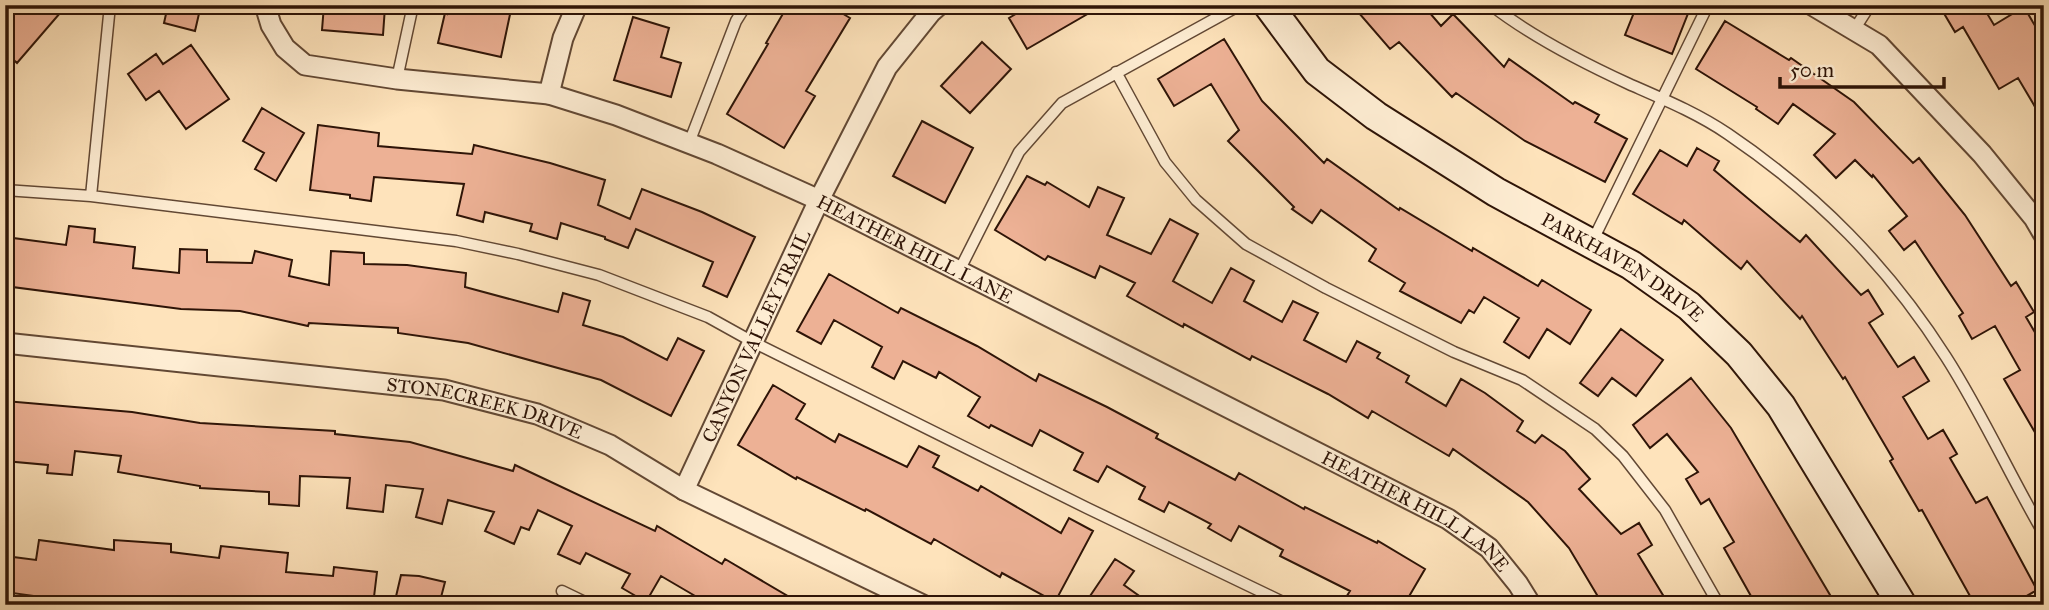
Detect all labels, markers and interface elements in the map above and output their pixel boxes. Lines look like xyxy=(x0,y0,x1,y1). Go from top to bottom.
scale bar xyxy=(1780,46,1944,90)
text: 50 m xyxy=(1790,57,1835,83)
street label: HEATHER HILL LANE xyxy=(813,189,1017,308)
street label: PARKHAVEN DRIVE xyxy=(1538,207,1710,326)
street label: CANYON VALLEY TRAIL xyxy=(696,226,815,446)
street label: STONECREEK DRIVE xyxy=(385,372,587,444)
street label: HEATHER HILL LANE xyxy=(1318,445,1515,576)

